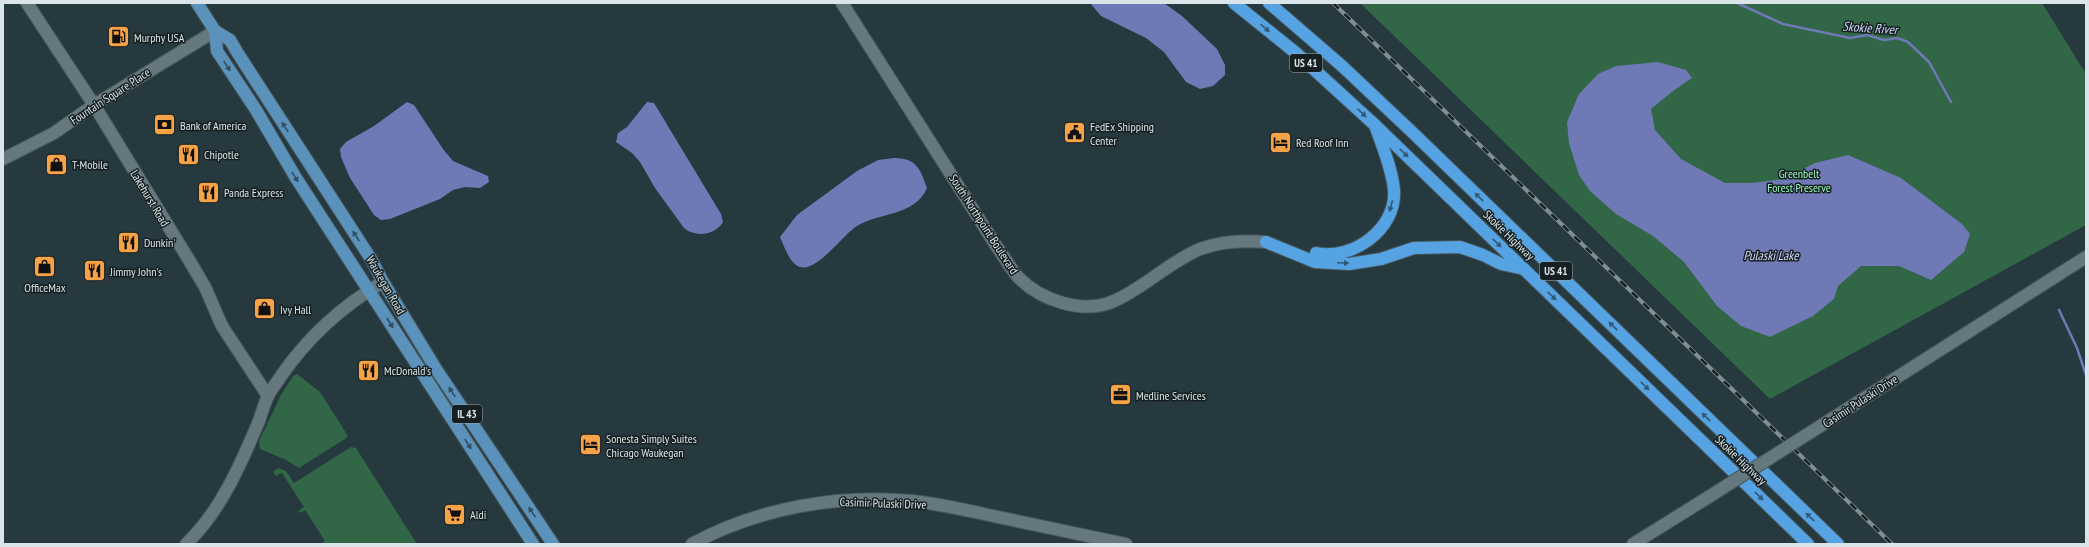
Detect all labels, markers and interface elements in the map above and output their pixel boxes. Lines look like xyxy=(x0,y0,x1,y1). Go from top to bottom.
water label: Skokie River xyxy=(1842,18,1901,39)
one-way arrow xyxy=(1259,23,1270,32)
fuel station icon: Murphy USA xyxy=(105,24,131,50)
place label: Murphy USA xyxy=(134,30,185,45)
road number: US 41 xyxy=(1290,54,1322,72)
one-way arrow xyxy=(223,61,231,72)
street label: Fountain Square Place xyxy=(67,65,153,127)
one-way arrow xyxy=(1357,109,1368,118)
bank icon: Bank of America xyxy=(152,112,178,138)
place label: Bank of America xyxy=(180,118,247,133)
place label: FedEx Shipping Center xyxy=(1090,119,1154,148)
public building icon: FedEx Shipping Center xyxy=(1062,120,1088,146)
one-way arrow xyxy=(281,122,289,132)
hotel icon: Red Roof Inn xyxy=(1267,129,1293,155)
place label: Red Roof Inn xyxy=(1296,135,1349,150)
restaurant icon: Chipotle xyxy=(176,141,202,167)
place label: Chipotle xyxy=(204,147,239,162)
one-way arrow xyxy=(1399,148,1409,158)
shop icon: T-Mobile xyxy=(44,151,70,177)
place label: T-Mobile xyxy=(72,157,108,172)
park label: Greenbelt Forest Preserve xyxy=(1767,166,1831,195)
street label: Lakehurst Road xyxy=(127,167,173,229)
one-way arrow xyxy=(292,171,299,183)
street label: South Northpoint Boulevard xyxy=(946,171,1022,277)
restaurant icon: Panda Express xyxy=(196,179,222,205)
place label: Panda Express xyxy=(224,185,283,200)
one-way arrow xyxy=(1474,192,1484,202)
one-way arrow xyxy=(1388,200,1394,212)
street label: Skokie Highway xyxy=(1480,207,1538,263)
restaurant icon: Dunkin' xyxy=(116,229,142,255)
one-way arrow xyxy=(352,231,360,241)
place label: Dunkin' xyxy=(144,235,175,250)
one-way arrow xyxy=(1492,238,1502,248)
water label: Pulaski Lake xyxy=(1743,247,1800,264)
shop icon: OfficeMax xyxy=(32,253,58,279)
street label: Waukegan Road xyxy=(363,253,409,317)
restaurant icon: Jimmy John's xyxy=(82,258,108,284)
one-way arrow xyxy=(1337,260,1349,267)
road number: US 41 xyxy=(1540,262,1572,280)
place label: Jimmy John's xyxy=(109,264,162,279)
place label: OfficeMax xyxy=(24,280,66,295)
one-way arrow xyxy=(1547,291,1557,301)
shop icon: Ivy Hall xyxy=(252,296,278,322)
place label: Ivy Hall xyxy=(280,302,311,317)
one-way arrow xyxy=(386,318,394,328)
one-way arrow xyxy=(1608,321,1618,331)
restaurant icon: McDonald's xyxy=(356,357,382,383)
place label: McDonald's xyxy=(384,363,431,378)
street label: Casimir Pulaski Drive xyxy=(1820,371,1900,431)
one-way arrow xyxy=(1640,381,1650,391)
office icon: Medline Services xyxy=(1107,382,1133,408)
one-way arrow xyxy=(448,387,456,397)
place label: Medline Services xyxy=(1136,388,1206,403)
road number: IL 43 xyxy=(452,405,482,423)
one-way arrow xyxy=(1701,412,1711,421)
place label: Sonesta Simply Suites Chicago Waukegan xyxy=(606,431,697,460)
hotel icon: Sonesta Simply Suites Chicago Waukegan xyxy=(577,432,603,458)
street label: Skokie Highway xyxy=(1712,432,1770,488)
one-way arrow xyxy=(464,439,472,449)
one-way arrow xyxy=(1754,491,1764,501)
street label: Casimir Pulaski Drive xyxy=(839,494,927,512)
supermarket icon: Aldi xyxy=(441,501,467,527)
one-way arrow xyxy=(528,506,536,517)
place label: Aldi xyxy=(470,507,486,522)
one-way arrow xyxy=(1805,512,1815,522)

